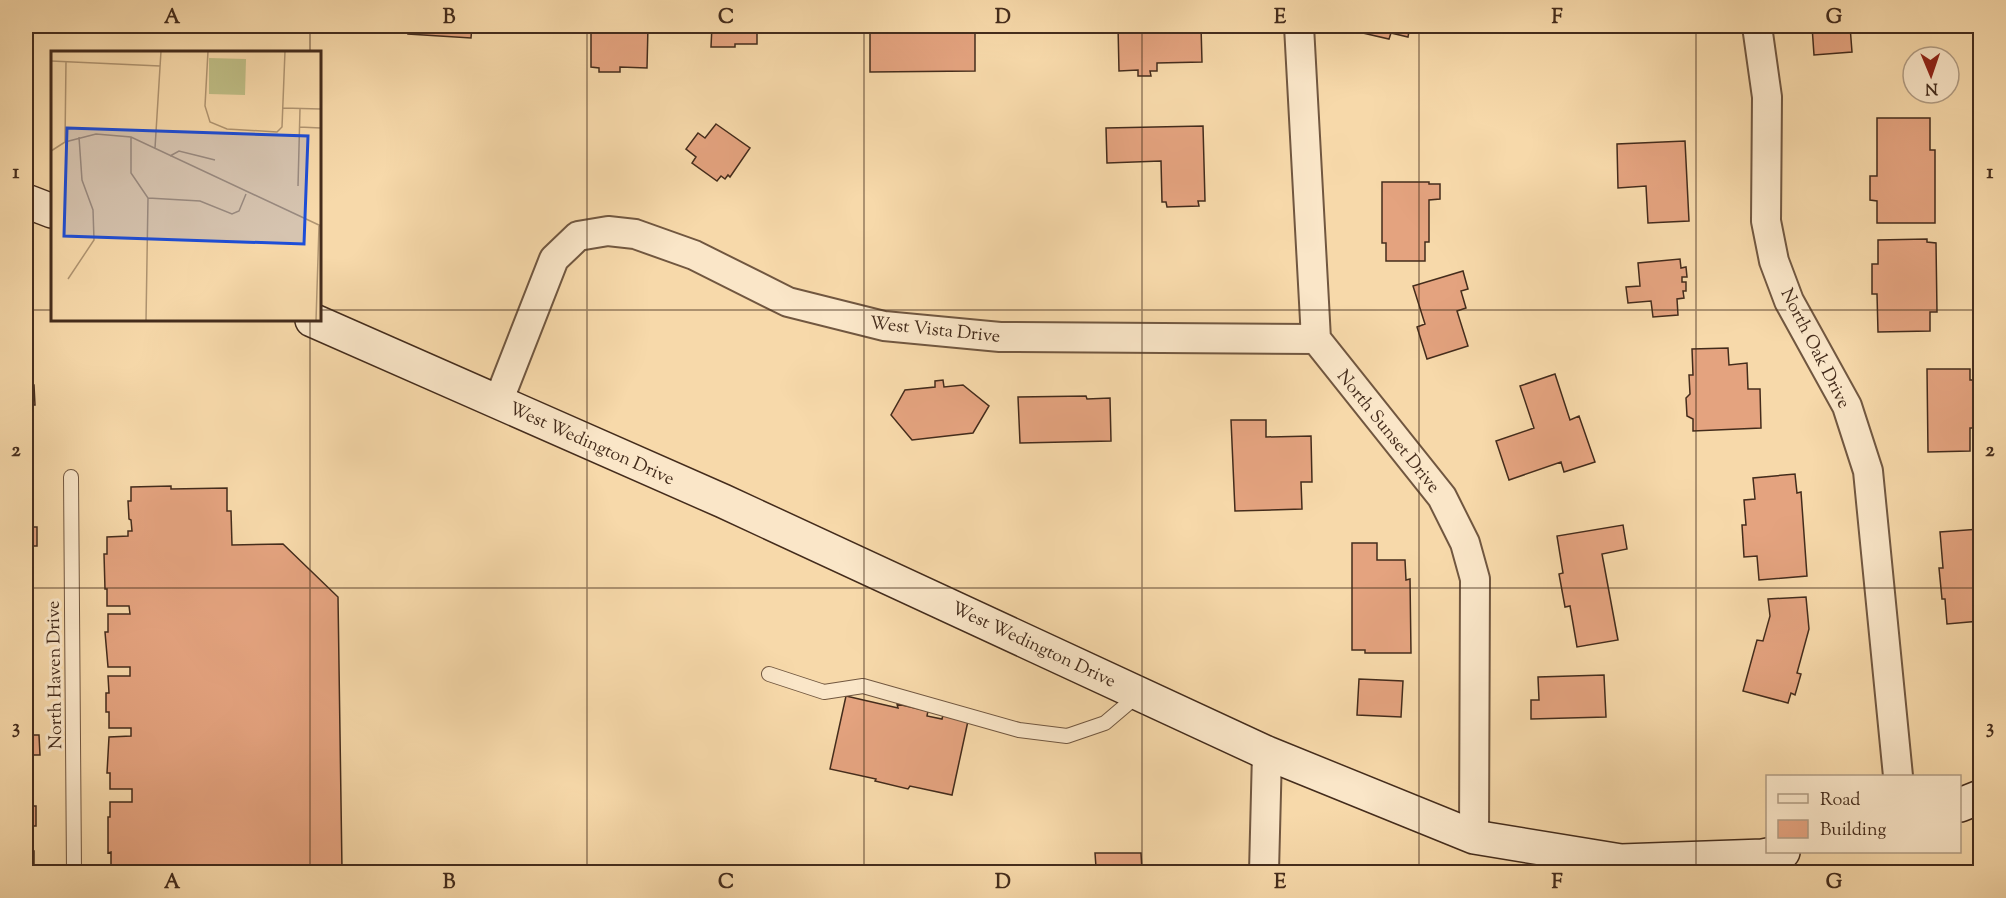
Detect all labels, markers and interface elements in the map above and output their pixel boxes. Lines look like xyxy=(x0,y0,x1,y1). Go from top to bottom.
text: A xyxy=(164,4,181,33)
text: B xyxy=(443,4,456,33)
text: C xyxy=(718,4,734,33)
text: D xyxy=(995,4,1011,33)
text: E xyxy=(1274,4,1287,33)
text: F xyxy=(1551,4,1563,33)
text: G xyxy=(1826,4,1843,33)
north arrow xyxy=(1901,45,1961,105)
inset map xyxy=(51,51,321,321)
text: N xyxy=(1924,76,1938,99)
text: 1 xyxy=(13,159,20,188)
text: 1 xyxy=(1987,159,1994,188)
street label: North Oak Drive xyxy=(1773,284,1856,414)
street label: West Vista Drive xyxy=(868,311,1001,351)
street label: North Sunset Drive xyxy=(1330,365,1445,499)
street label: West Wedington Drive xyxy=(504,397,678,493)
text: 2 xyxy=(11,437,21,466)
text: 2 xyxy=(1985,437,1995,466)
street label: West Wedington Drive xyxy=(947,596,1120,695)
street label: North Haven Drive xyxy=(42,600,70,749)
text: 3 xyxy=(12,714,20,743)
text: 3 xyxy=(1986,714,1994,743)
legend xyxy=(1766,775,1961,853)
text: Road xyxy=(1820,788,1860,814)
text: Building xyxy=(1820,818,1886,844)
text: A xyxy=(164,869,181,898)
text: B xyxy=(443,869,456,898)
text: C xyxy=(718,869,734,898)
text: D xyxy=(995,869,1011,898)
text: E xyxy=(1274,869,1287,898)
text: F xyxy=(1551,869,1563,898)
text: G xyxy=(1826,869,1843,898)

